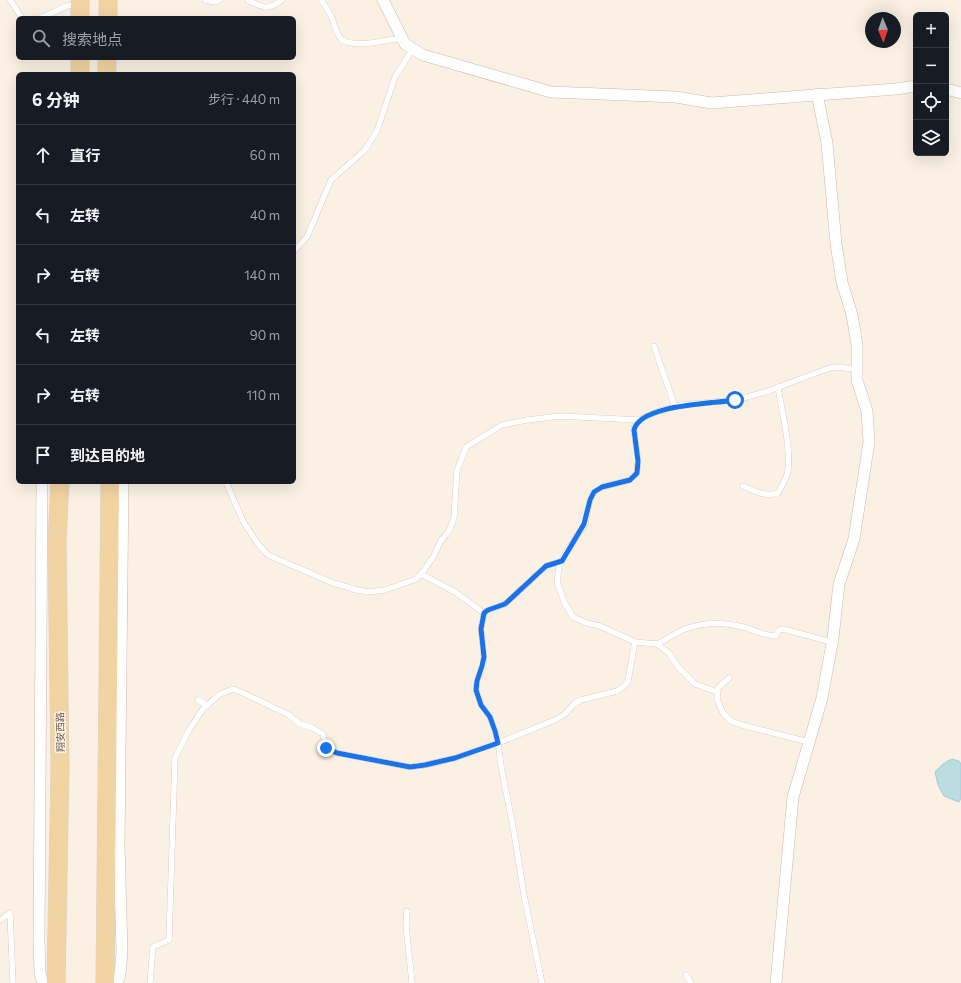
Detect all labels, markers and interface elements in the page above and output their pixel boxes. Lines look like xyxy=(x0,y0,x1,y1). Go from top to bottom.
north arrow xyxy=(865,12,901,48)
map controls xyxy=(913,12,949,156)
button: + xyxy=(913,12,949,48)
search box xyxy=(16,16,296,60)
icon: search xyxy=(30,27,52,49)
text: 搜索地点 xyxy=(62,30,122,48)
button: − xyxy=(913,48,949,84)
button: locate xyxy=(913,84,949,120)
text: 6 分钟 xyxy=(32,89,80,110)
text: 步行 · 440 m xyxy=(208,91,280,107)
button: layers xyxy=(913,120,949,156)
icon: ahead xyxy=(32,144,54,166)
text: 直行 xyxy=(70,146,100,164)
text: 60 m xyxy=(250,147,280,163)
icon: left xyxy=(32,204,54,226)
text: 左转 xyxy=(70,206,100,224)
text: 40 m xyxy=(250,207,280,223)
icon: right xyxy=(32,264,54,286)
text: 右转 xyxy=(70,266,100,284)
text: 140 m xyxy=(244,267,280,283)
icon: left xyxy=(32,324,54,346)
text: 左转 xyxy=(70,326,100,344)
text: 90 m xyxy=(250,327,280,343)
icon: right xyxy=(32,384,54,406)
text: 右转 xyxy=(70,386,100,404)
text: 110 m xyxy=(247,387,280,403)
route start xyxy=(726,391,744,409)
icon: arrive xyxy=(32,444,54,466)
text: 到达目的地 xyxy=(70,446,145,464)
street label: 翔安西路 xyxy=(54,712,66,752)
route end xyxy=(317,739,335,757)

